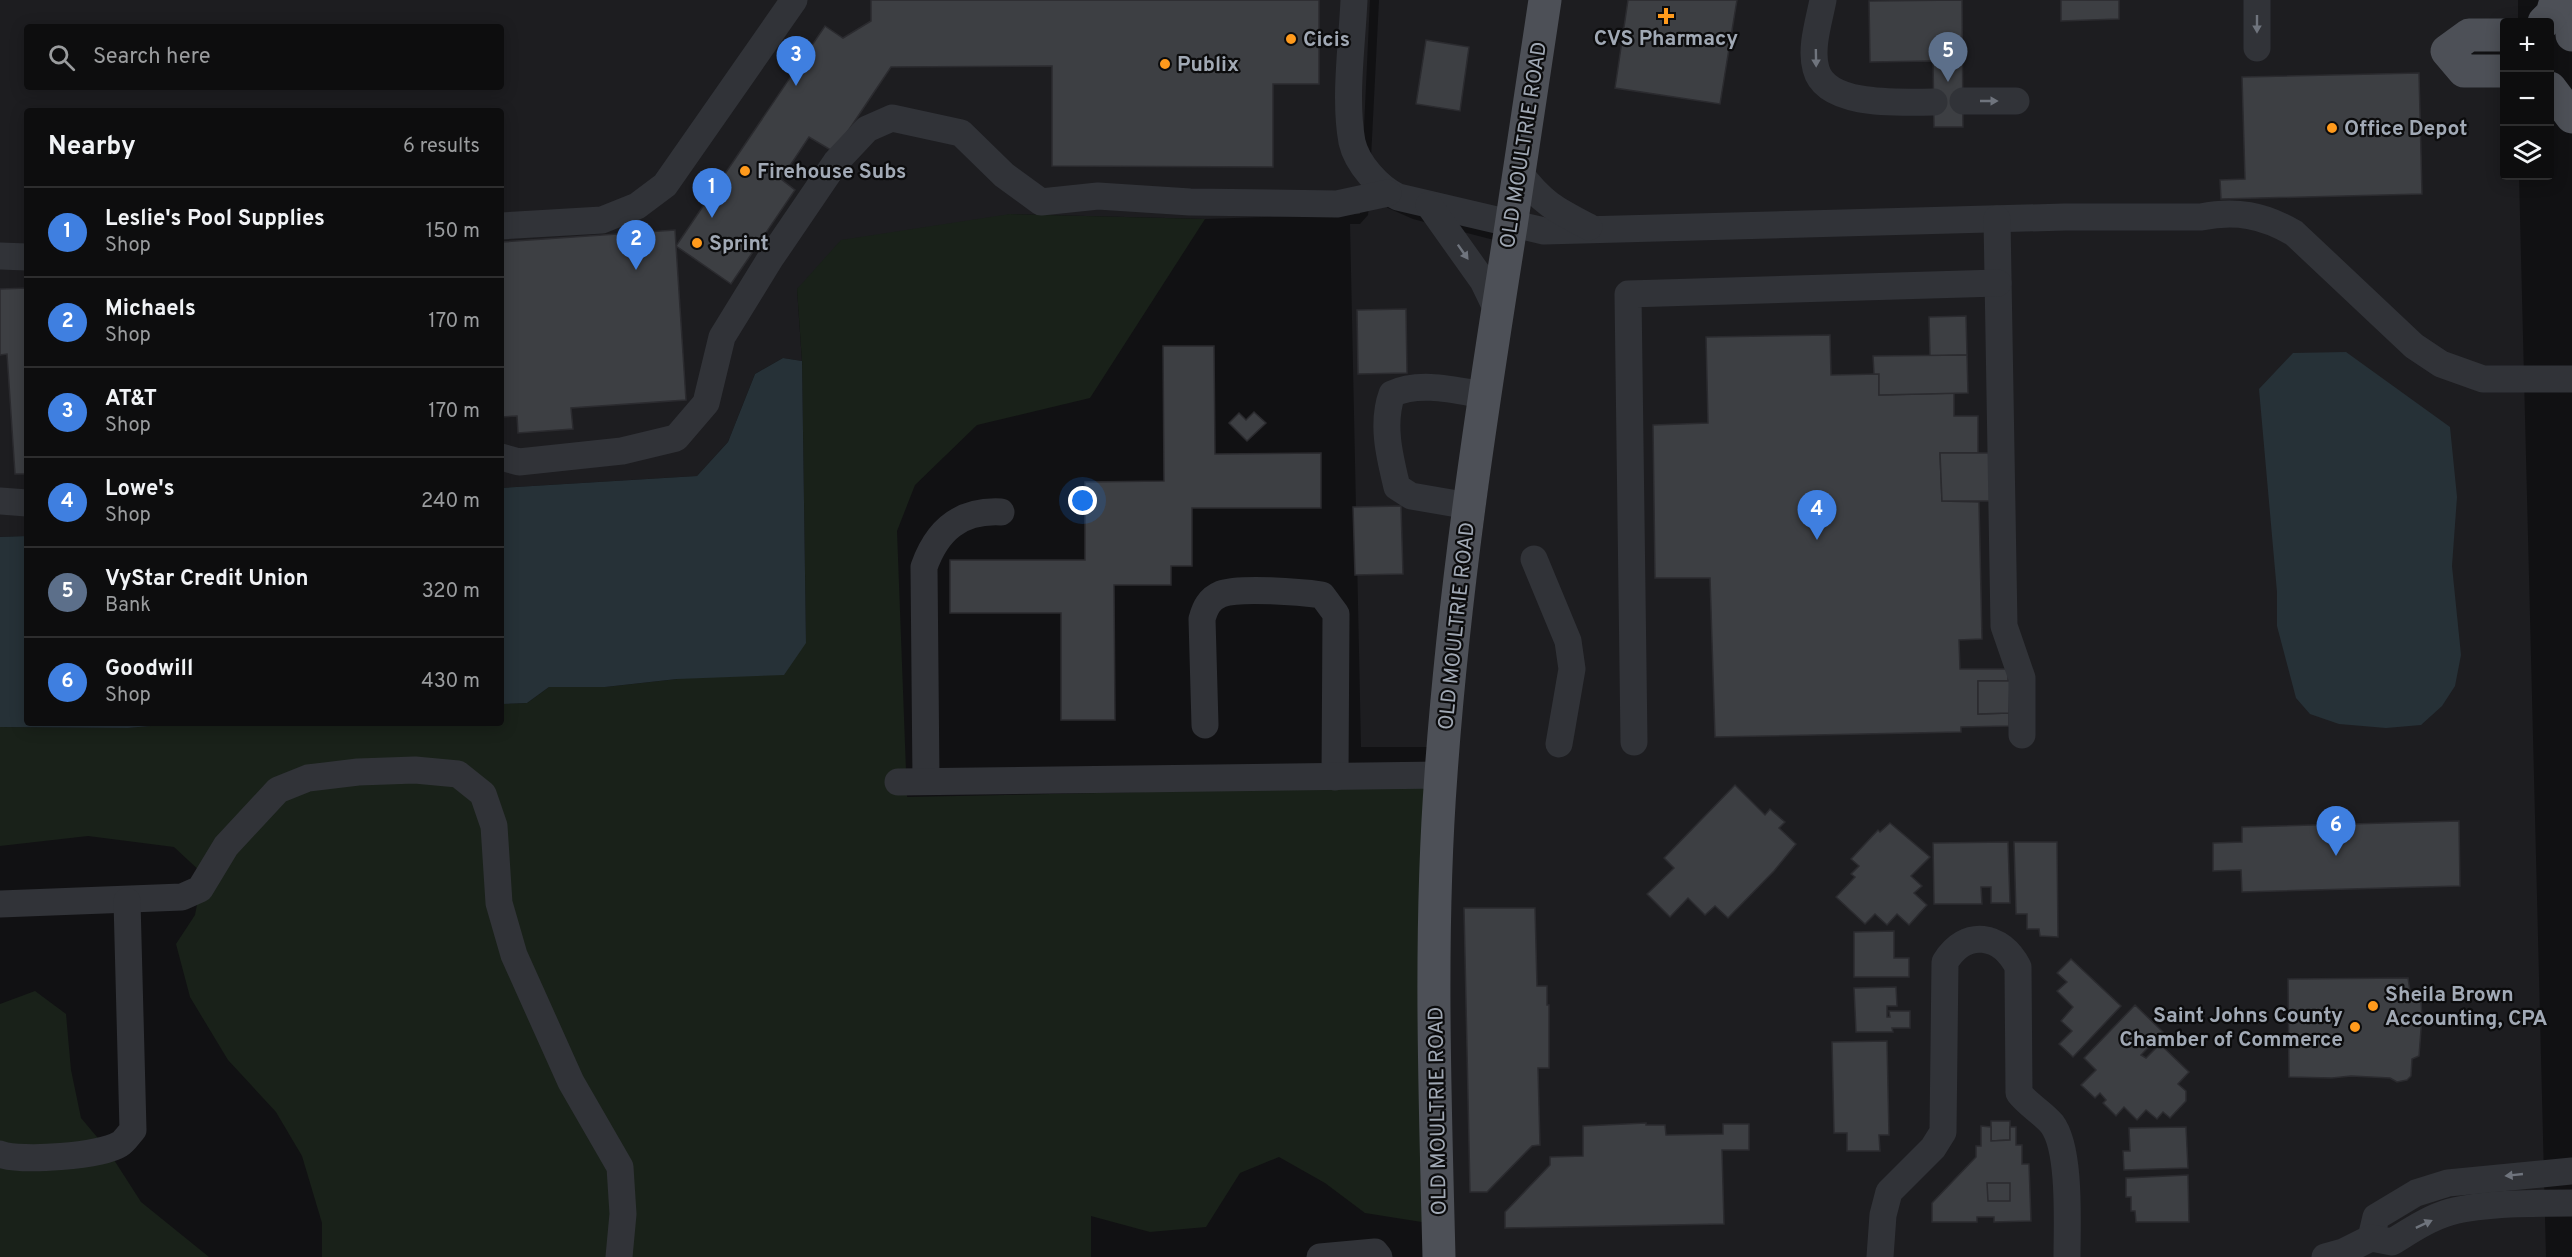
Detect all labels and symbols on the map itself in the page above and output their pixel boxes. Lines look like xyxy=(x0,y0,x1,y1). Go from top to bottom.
marker: CVS Pharmacy xyxy=(1659,9,1673,23)
one-way arrow xyxy=(2252,14,2262,33)
place label: CVS Pharmacy xyxy=(1594,26,1738,53)
place label: Cicis xyxy=(1303,27,1350,54)
marker: Cicis xyxy=(1284,32,1298,46)
pin: 5 xyxy=(1928,32,1968,82)
pin: 3 xyxy=(776,36,816,86)
street label: OLD MOULTRIE ROAD xyxy=(1495,40,1554,251)
one-way arrow xyxy=(1811,48,1821,67)
place label: Publix xyxy=(1177,52,1239,79)
marker: Publix xyxy=(1158,57,1172,71)
one-way arrow xyxy=(1980,96,1999,106)
place label: Office Depot xyxy=(2344,116,2467,143)
marker: Office Depot xyxy=(2325,121,2339,135)
place label: Firehouse Subs xyxy=(757,159,906,186)
marker: Firehouse Subs xyxy=(738,164,752,178)
pin: 1 xyxy=(692,168,732,218)
pin: 2 xyxy=(616,220,656,270)
place label: Sprint xyxy=(709,231,769,258)
marker: Sprint xyxy=(690,236,704,250)
one-way arrow xyxy=(1457,244,1469,260)
your location xyxy=(1068,486,1097,515)
pin: 4 xyxy=(1798,490,1836,540)
street label: OLD MOULTRIE ROAD xyxy=(1433,521,1482,731)
pin: 6 xyxy=(2316,806,2356,856)
place label: Sheila Brown Accounting, CPA xyxy=(2385,982,2548,1033)
marker: Sheila Brown Accounting, CPA xyxy=(2366,999,2380,1013)
place label: Saint Johns County Chamber of Commerce xyxy=(2119,1003,2343,1054)
street label: OLD MOULTRIE ROAD xyxy=(1423,1006,1454,1216)
marker: Saint Johns County Chamber of Commerce xyxy=(2348,1020,2362,1034)
one-way arrow xyxy=(2504,1170,2523,1180)
one-way arrow xyxy=(2415,1219,2432,1228)

